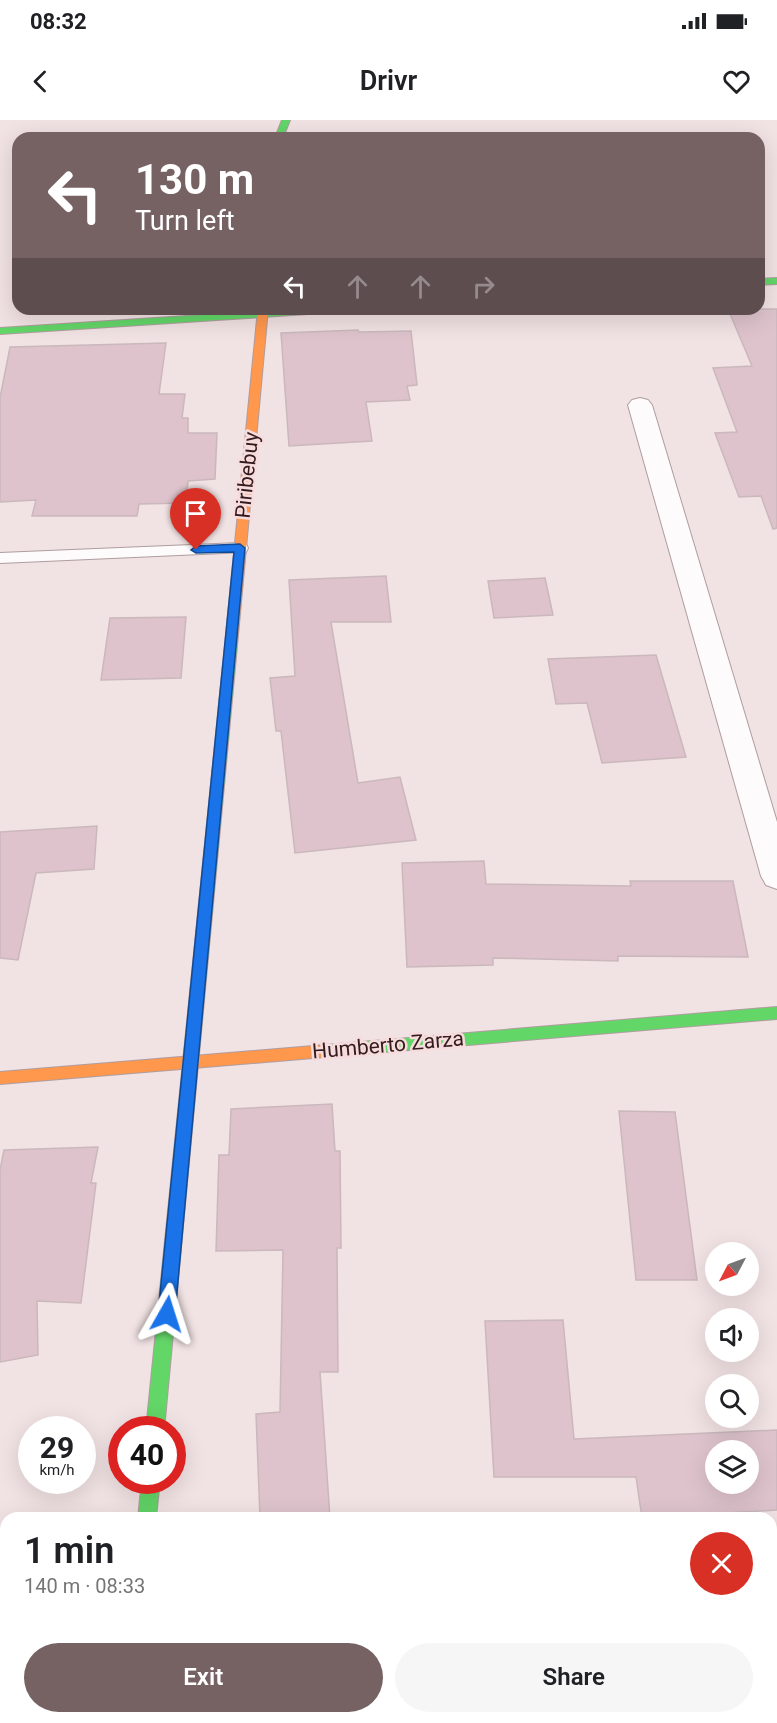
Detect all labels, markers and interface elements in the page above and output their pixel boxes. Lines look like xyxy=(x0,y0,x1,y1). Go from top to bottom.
text: 08:32 xyxy=(30,9,87,34)
icon: back xyxy=(24,65,57,98)
text: Drivr xyxy=(360,65,417,97)
icon: heart xyxy=(720,65,753,98)
text: 130 m xyxy=(135,155,254,204)
icon: left xyxy=(36,156,114,234)
text: Turn left xyxy=(135,205,235,237)
icon: left xyxy=(278,270,311,303)
icon: ahead xyxy=(341,270,374,303)
icon: ahead xyxy=(404,270,437,303)
icon: right xyxy=(467,270,500,303)
street label: Piribebuy xyxy=(231,431,263,519)
pin xyxy=(170,488,221,550)
icon: arrive xyxy=(179,497,212,530)
street label: Humberto Zarza xyxy=(311,1026,465,1064)
north arrow xyxy=(705,1242,759,1296)
map controls xyxy=(705,1242,759,1494)
position arrow xyxy=(135,1282,199,1346)
button: sound xyxy=(705,1308,759,1362)
button: search xyxy=(705,1374,759,1428)
speed limit sign: 40 xyxy=(108,1416,186,1494)
text: 29 xyxy=(40,1430,74,1465)
button: layers xyxy=(705,1440,759,1494)
text: km/h xyxy=(39,1461,75,1479)
text: 1 min xyxy=(24,1530,114,1572)
button: close xyxy=(690,1532,753,1595)
text: 140 m · 08:33 xyxy=(24,1574,145,1598)
button: Exit xyxy=(24,1643,383,1712)
button: Share xyxy=(395,1643,753,1712)

